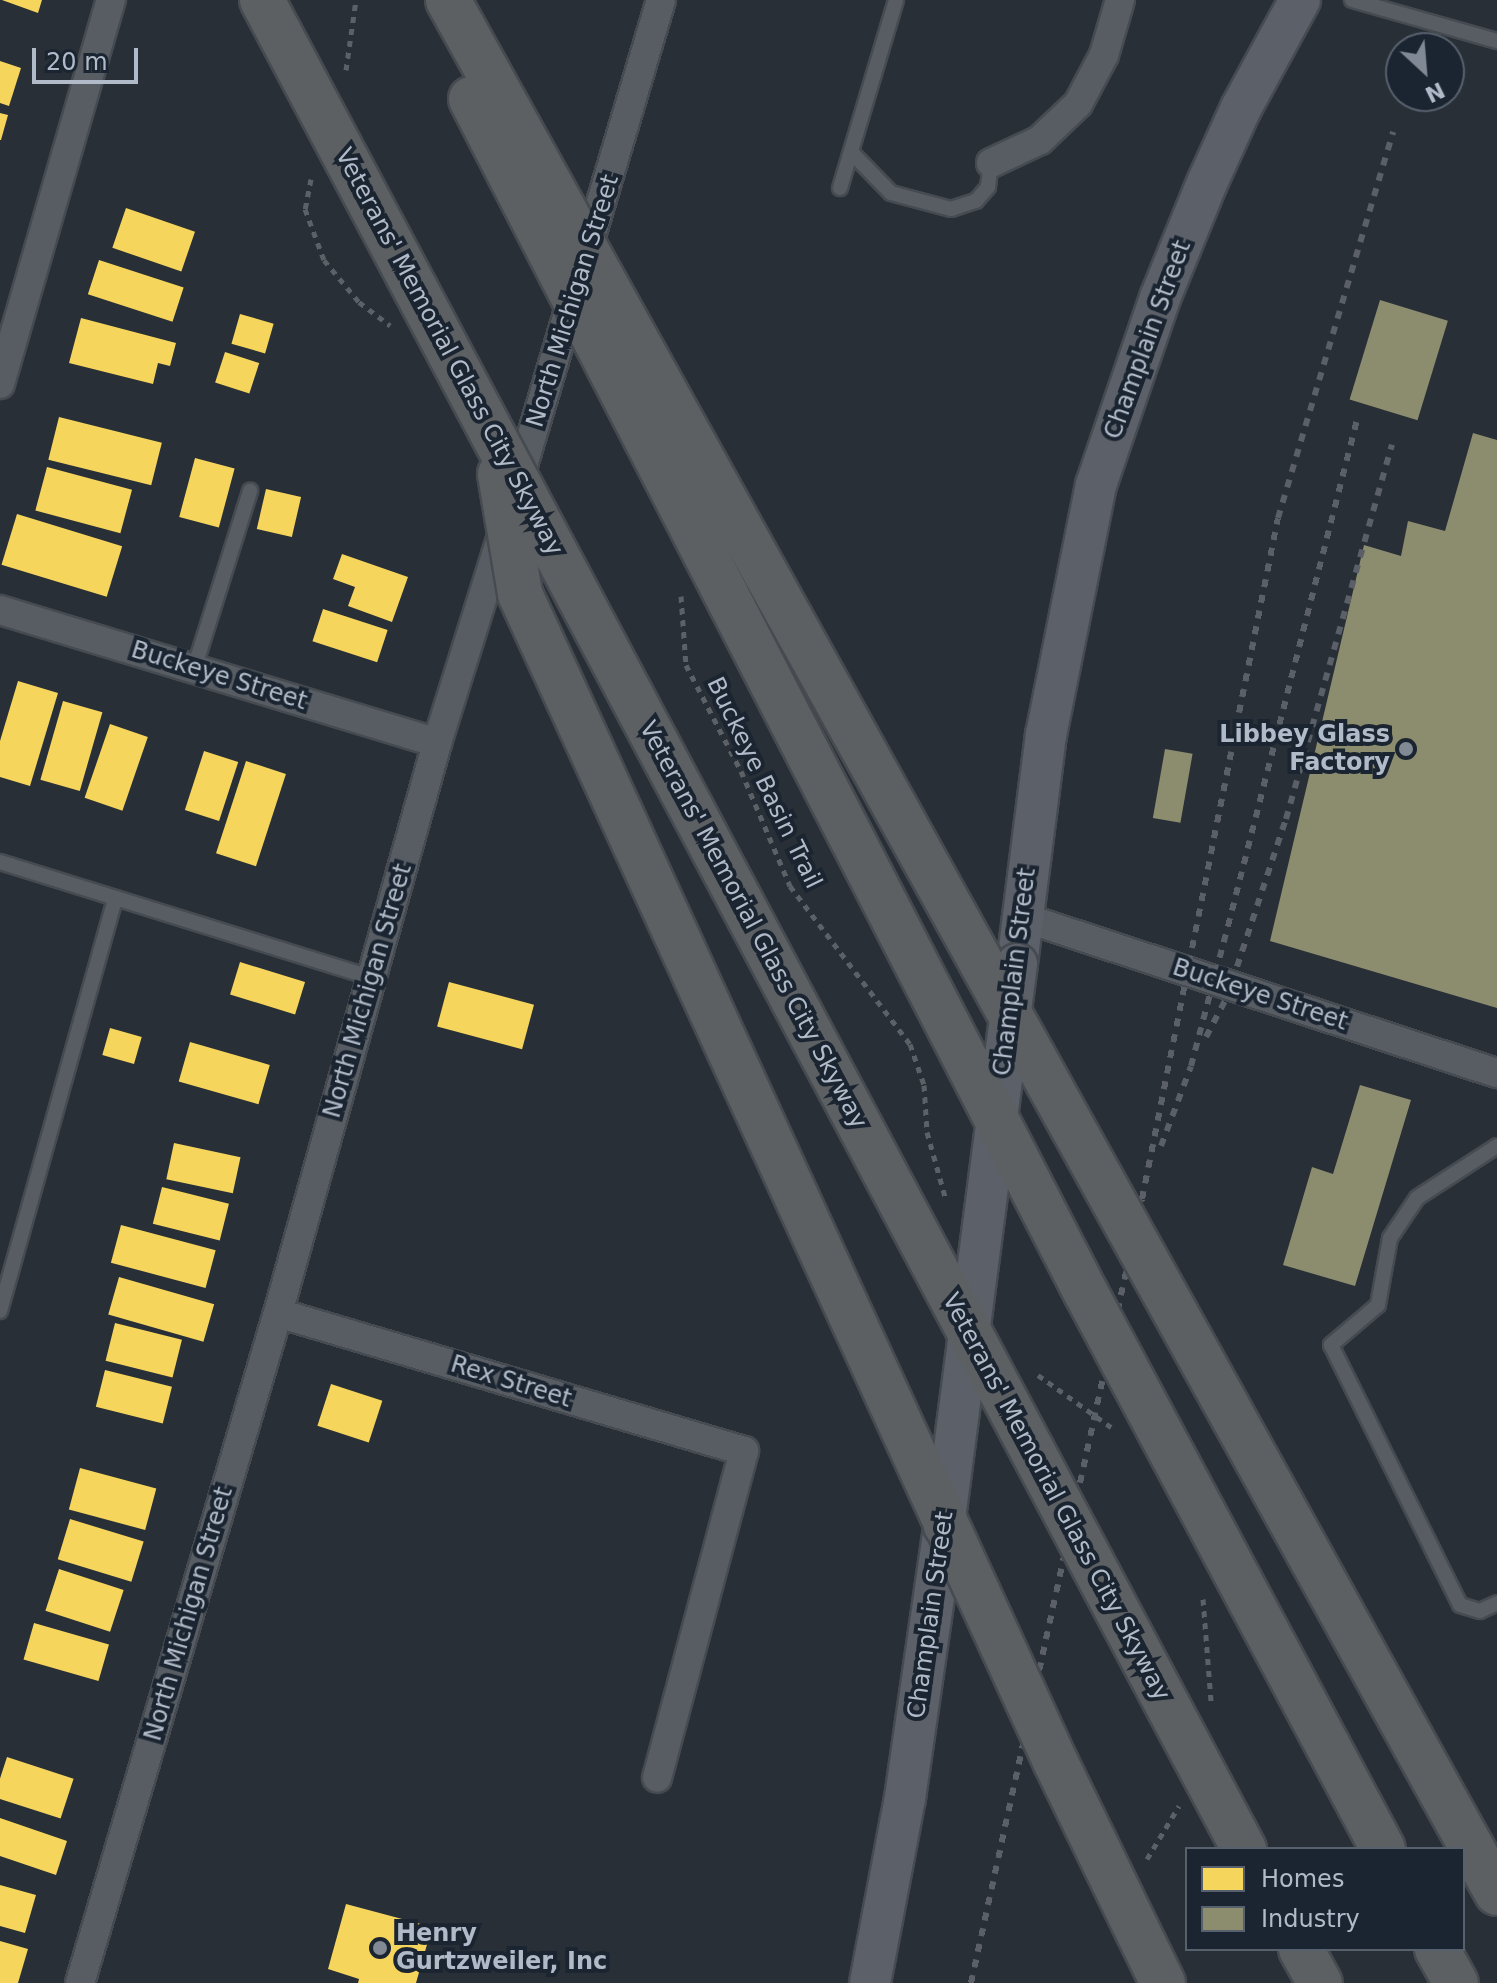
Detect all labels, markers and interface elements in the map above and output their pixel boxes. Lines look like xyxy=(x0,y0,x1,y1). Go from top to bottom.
scale bar xyxy=(36,32,142,82)
north arrow xyxy=(1385,32,1465,112)
text: 20 m xyxy=(46,48,108,76)
text: N xyxy=(1421,77,1449,107)
street label: Veterans' Memorial Glass City Skyway xyxy=(329,143,569,561)
street label: North Michigan Street xyxy=(521,171,625,431)
street label: Champlain Street xyxy=(1099,237,1197,443)
street label: Buckeye Street xyxy=(128,636,310,716)
street label: Buckeye Basin Trail xyxy=(700,673,828,893)
street label: Veterans' Memorial Glass City Skyway xyxy=(633,716,873,1134)
place label: Libbey Glass Factory xyxy=(1219,721,1390,777)
marker: Libbey Glass Factory xyxy=(1397,740,1415,758)
street label: North Michigan Street xyxy=(318,861,418,1121)
street label: Champlain Street xyxy=(988,866,1042,1078)
street label: Buckeye Street xyxy=(1169,953,1351,1037)
street label: Veterans' Memorial Glass City Skyway xyxy=(936,1288,1176,1706)
street label: Rex Street xyxy=(447,1350,575,1414)
street label: North Michigan Street xyxy=(139,1484,239,1744)
street label: Champlain Street xyxy=(902,1509,960,1721)
legend xyxy=(1185,1847,1465,1951)
text: Homes xyxy=(1261,1865,1344,1893)
text: Industry xyxy=(1261,1905,1360,1933)
place label: Henry Gurtzweiler, Inc xyxy=(396,1920,607,1976)
marker: Henry Gurtzweiler, Inc xyxy=(371,1939,389,1957)

